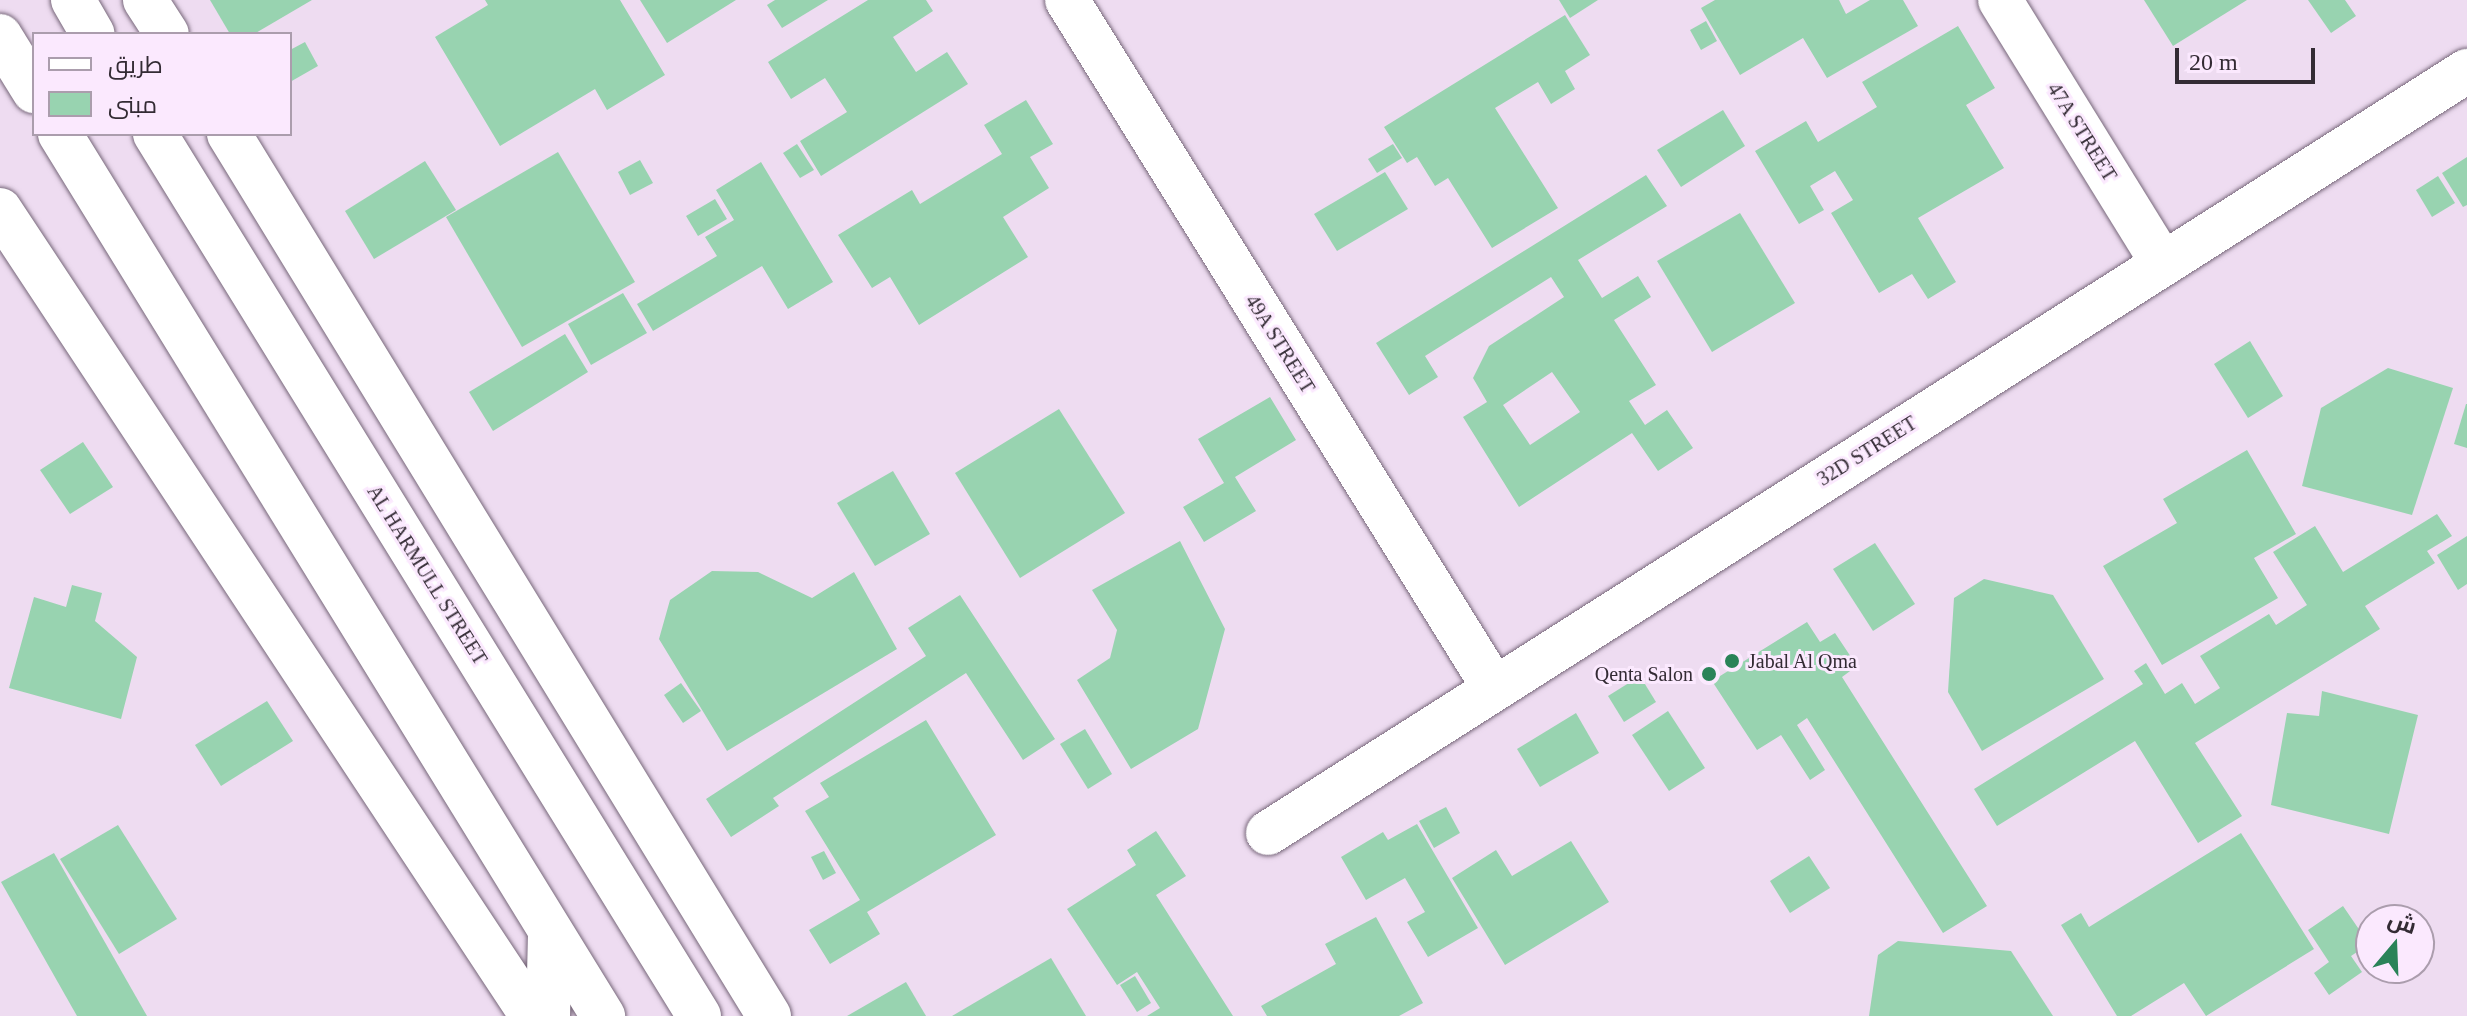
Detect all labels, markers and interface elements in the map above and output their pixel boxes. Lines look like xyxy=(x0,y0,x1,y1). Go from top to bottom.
legend xyxy=(32,32,292,136)
scale bar xyxy=(2179,32,2319,82)
text: 20 m xyxy=(2189,49,2238,75)
text: طريق xyxy=(108,52,163,78)
street label: 47A STREET xyxy=(2042,78,2122,186)
text: مبنى xyxy=(108,92,157,118)
street label: 49A STREET xyxy=(1240,290,1320,398)
street label: 32D STREET xyxy=(1813,411,1921,491)
street label: AL HARMULL STREET xyxy=(361,480,493,670)
place label: Jabal Al Qma xyxy=(1748,649,1858,673)
marker: Jabal Al Qma xyxy=(1723,652,1741,670)
place label: Qenta Salon xyxy=(1595,662,1693,686)
marker: Qenta Salon xyxy=(1700,665,1718,683)
north arrow xyxy=(2355,904,2435,984)
text: ش xyxy=(2385,906,2420,939)

